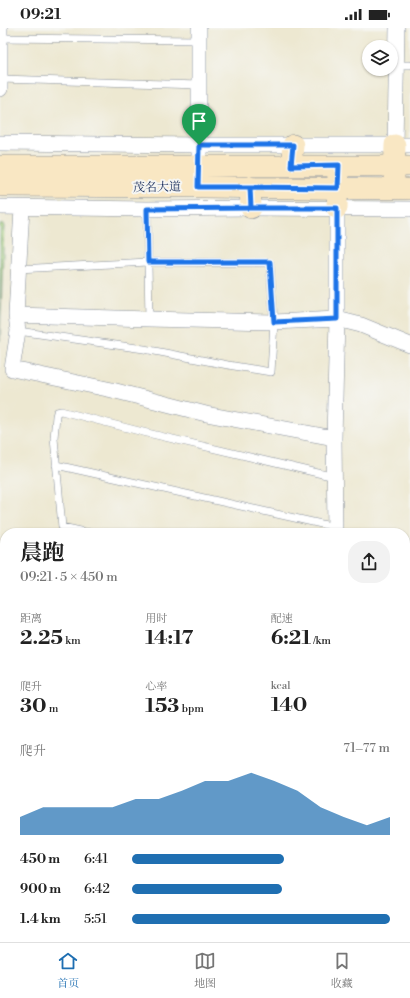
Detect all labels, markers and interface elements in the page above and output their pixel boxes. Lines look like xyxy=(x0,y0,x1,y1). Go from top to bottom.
text: 09:21 xyxy=(20,5,61,24)
map controls xyxy=(362,40,398,76)
button: layers xyxy=(362,40,398,76)
pin xyxy=(182,104,216,145)
icon: arrive xyxy=(188,110,210,132)
street label: 茂名大道 xyxy=(133,180,181,195)
text: 晨跑 xyxy=(20,540,64,567)
button: share xyxy=(348,541,390,583)
text: 09:21 · 5 × 450 m xyxy=(20,569,118,585)
text: 距离 xyxy=(20,612,42,626)
text: 用时 xyxy=(145,612,167,626)
text: 配速 xyxy=(271,612,293,626)
text: 2.25 xyxy=(20,626,63,651)
text: 14:17 xyxy=(145,626,193,651)
text: 6:21 xyxy=(271,626,311,651)
text: km xyxy=(63,634,81,648)
text: /km xyxy=(311,634,331,648)
text: kcal xyxy=(271,679,291,693)
text: 爬升 xyxy=(20,680,42,694)
text: 心率 xyxy=(145,680,167,694)
text: 140 xyxy=(271,693,307,718)
text: 30 xyxy=(20,694,47,719)
text: 153 xyxy=(145,694,179,719)
text: m xyxy=(47,702,59,716)
text: bpm xyxy=(179,702,204,716)
text: 71–77 m xyxy=(343,740,390,756)
text: 爬升 xyxy=(20,743,46,759)
text: 450 m xyxy=(20,851,60,867)
text: 6:41 xyxy=(84,851,108,867)
text: 900 m xyxy=(20,881,61,897)
text: 6:42 xyxy=(84,881,110,897)
text: 1.4 km xyxy=(20,911,61,927)
text: 5:51 xyxy=(84,911,107,927)
tab: 首页 xyxy=(57,950,79,991)
tab: 地图 xyxy=(194,950,216,991)
tab: 收藏 xyxy=(331,950,353,991)

